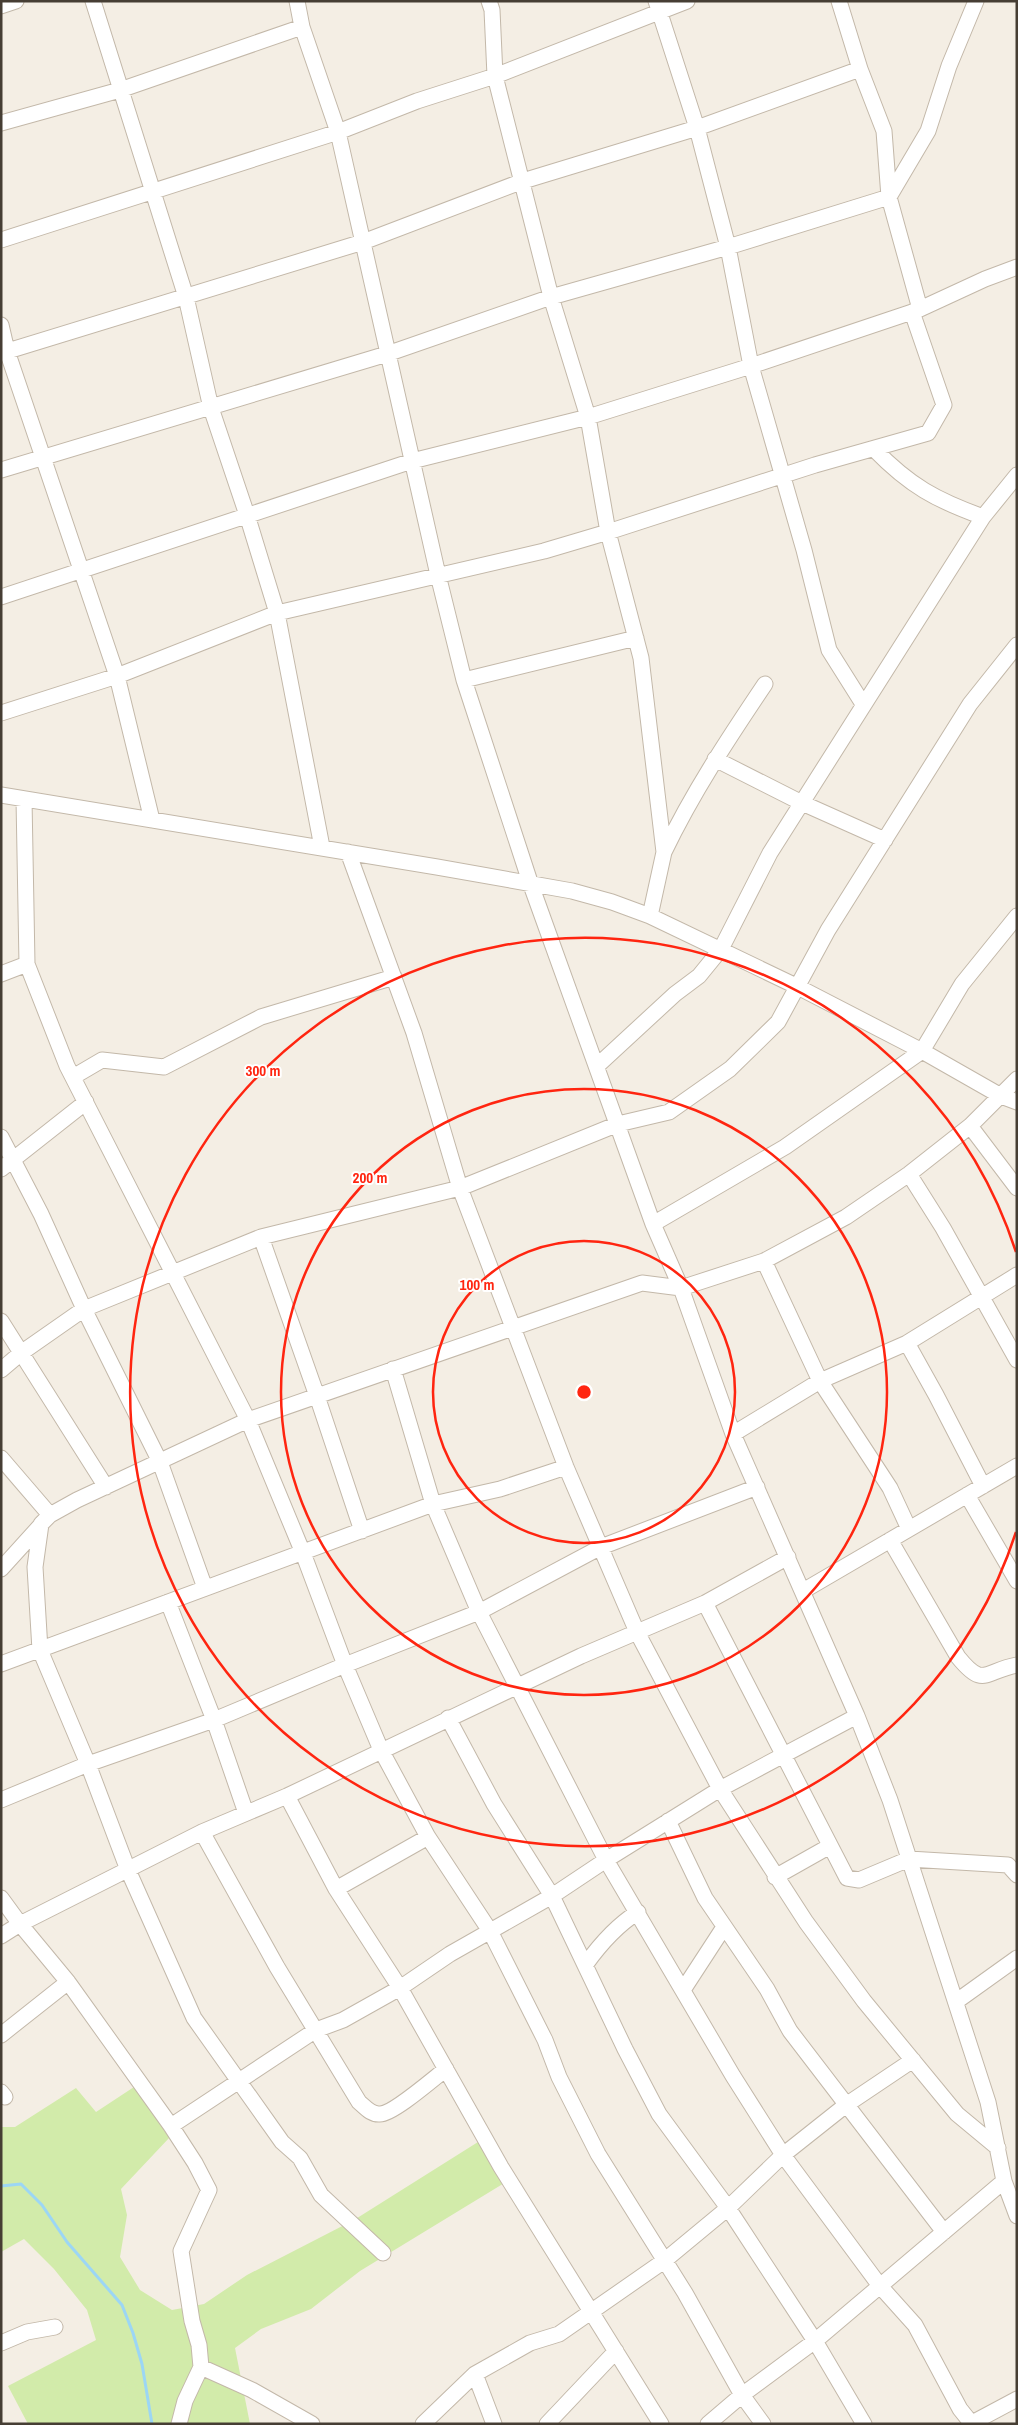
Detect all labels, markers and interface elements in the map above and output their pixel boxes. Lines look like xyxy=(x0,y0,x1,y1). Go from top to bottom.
text: 300 m xyxy=(246,1060,280,1081)
text: 200 m xyxy=(353,1167,387,1188)
text: 100 m xyxy=(460,1274,494,1295)
centre of rings xyxy=(575,1383,593,1401)

